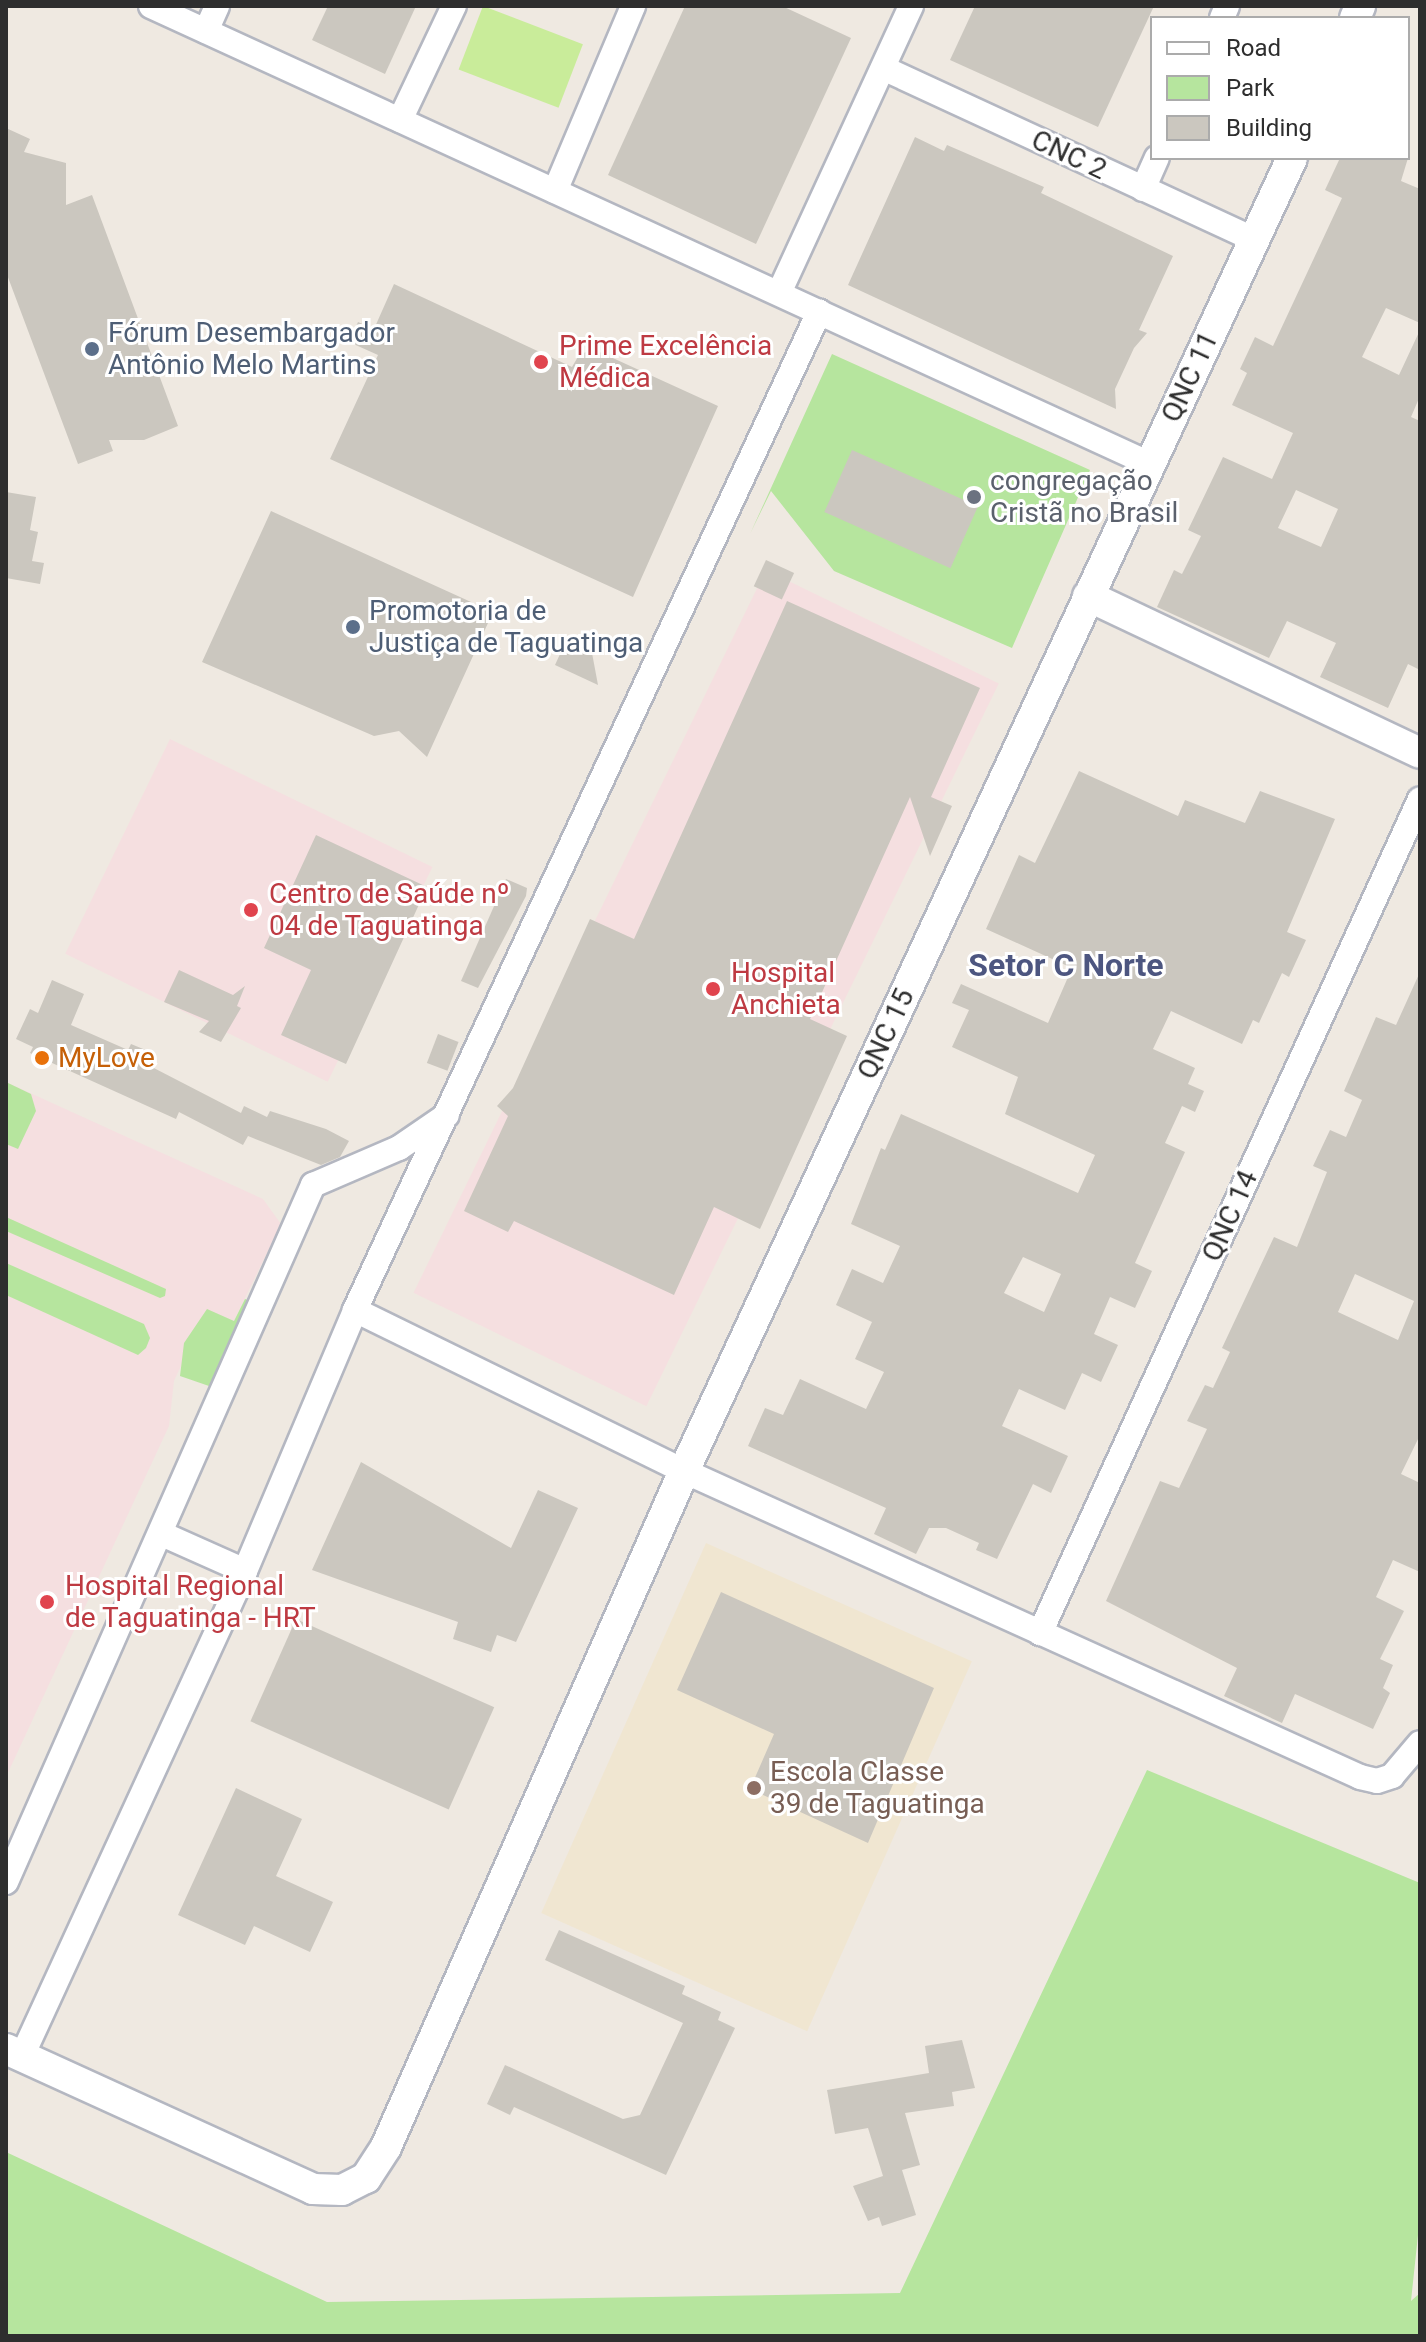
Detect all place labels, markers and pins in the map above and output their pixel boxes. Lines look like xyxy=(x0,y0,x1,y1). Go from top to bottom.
place label: Fórum Desembargador Antônio Melo Martins xyxy=(108,316,395,382)
place label: Prime Excelência Médica xyxy=(559,329,772,395)
marker: Fórum Desembargador Antônio Melo Martins xyxy=(83,340,101,358)
marker: Prime Excelência Médica xyxy=(530,351,552,373)
place label: congregação Cristã no Brasil xyxy=(990,464,1178,530)
marker: congregação Cristã no Brasil xyxy=(965,488,983,506)
place label: Promotoria de Justiça de Taguatinga xyxy=(369,594,644,660)
marker: Promotoria de Justiça de Taguatinga xyxy=(344,618,362,636)
place label: Centro de Saúde nº 04 de Taguatinga xyxy=(269,877,509,943)
marker: Centro de Saúde nº 04 de Taguatinga xyxy=(240,899,262,921)
place label: Hospital Anchieta xyxy=(731,956,841,1022)
marker: Hospital Anchieta xyxy=(702,978,724,1000)
place label: MyLove xyxy=(58,1041,155,1075)
marker: MyLove xyxy=(33,1049,51,1067)
place label: Hospital Regional de Taguatinga - HRT xyxy=(65,1569,316,1635)
marker: Hospital Regional de Taguatinga - HRT xyxy=(36,1591,58,1613)
place label: Escola Classe 39 de Taguatinga xyxy=(770,1755,985,1821)
marker: Escola Classe 39 de Taguatinga xyxy=(745,1779,763,1797)

